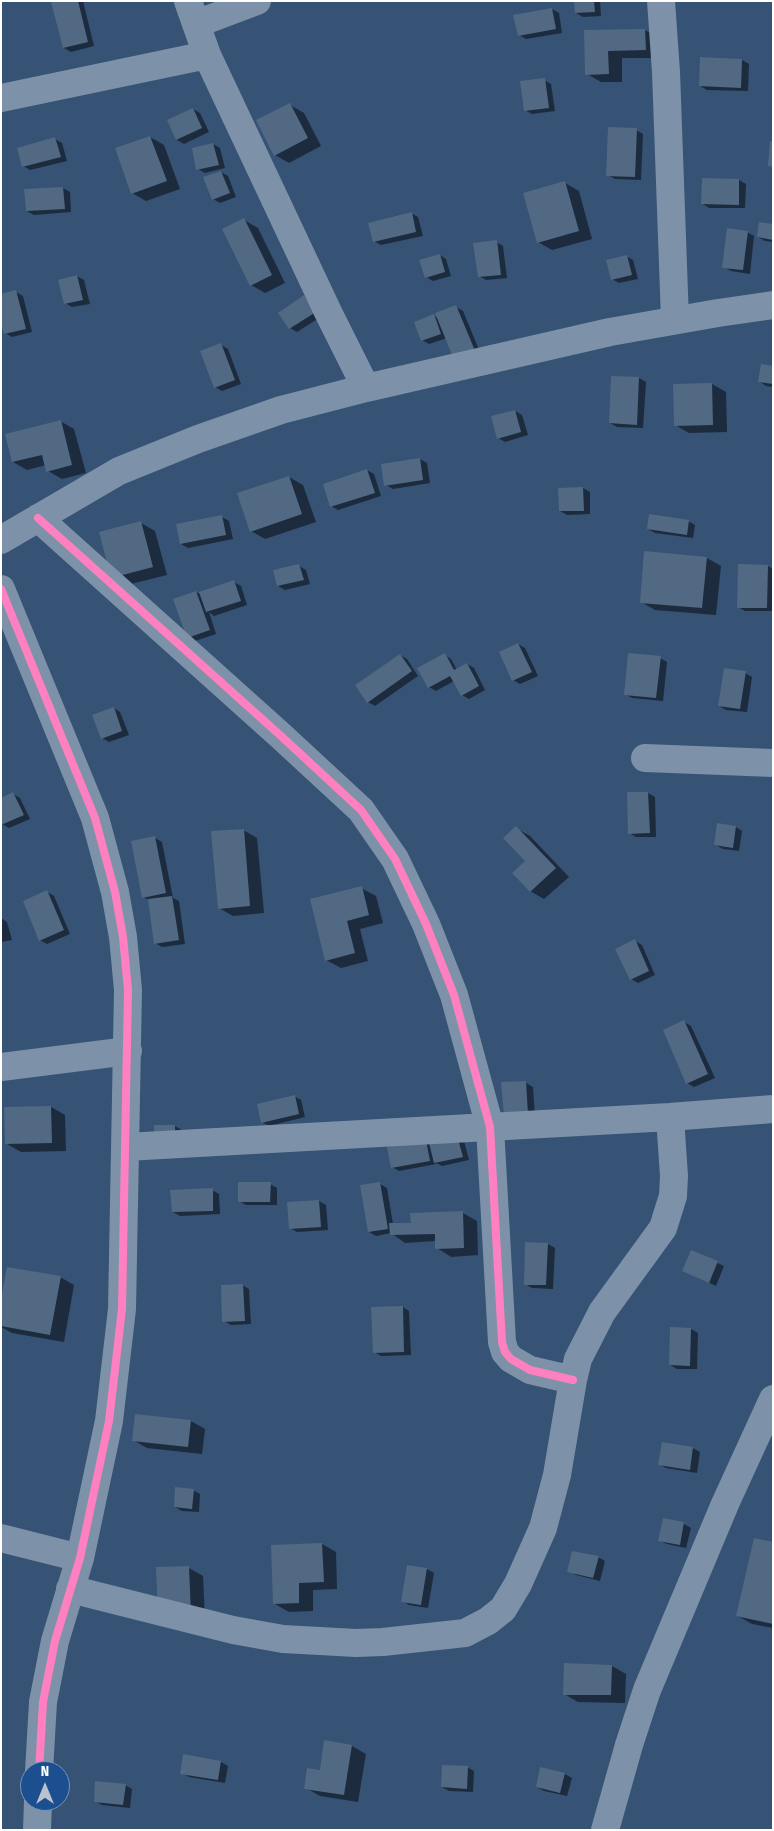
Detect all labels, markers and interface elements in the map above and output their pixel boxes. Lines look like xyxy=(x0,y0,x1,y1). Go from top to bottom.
north arrow xyxy=(20,1761,70,1811)
text: N xyxy=(41,1763,49,1780)

